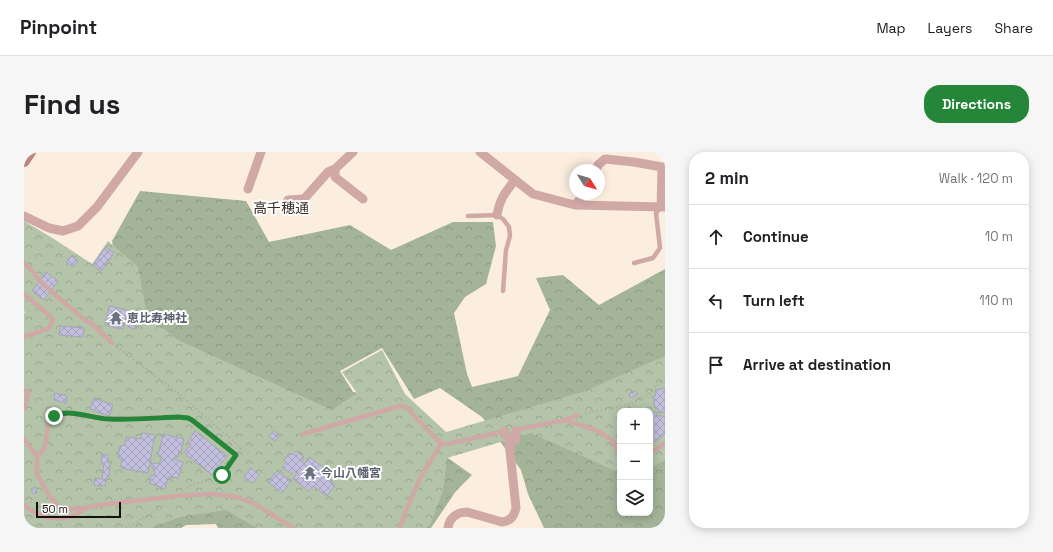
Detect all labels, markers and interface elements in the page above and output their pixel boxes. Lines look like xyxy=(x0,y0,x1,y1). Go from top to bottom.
text: Pinpoint xyxy=(20,15,97,40)
text: Map xyxy=(876,19,906,37)
text: Layers xyxy=(928,19,972,37)
text: Share xyxy=(994,19,1033,37)
button: Directions xyxy=(924,85,1029,123)
text: Find us xyxy=(24,86,121,122)
north arrow xyxy=(569,164,605,200)
text: 2 min xyxy=(705,167,749,189)
text: Walk · 120 m xyxy=(939,170,1013,187)
district label: 高千穂通 xyxy=(253,199,309,217)
icon: ahead xyxy=(705,226,727,248)
text: Continue xyxy=(743,227,809,246)
text: 10 m xyxy=(985,228,1013,245)
icon: left xyxy=(705,290,727,312)
text: Turn left xyxy=(743,291,805,310)
text: 110 m xyxy=(979,292,1013,309)
temple icon: 恵比寿神社 xyxy=(108,310,124,326)
place label: 恵比寿神社 xyxy=(127,310,187,326)
icon: arrive xyxy=(705,354,727,376)
text: Arrive at destination xyxy=(743,355,891,374)
route end xyxy=(45,407,63,425)
map controls xyxy=(617,408,653,516)
button: + xyxy=(617,408,653,444)
button: − xyxy=(617,444,653,480)
temple icon: 今山八幡宮 xyxy=(302,465,318,481)
place label: 今山八幡宮 xyxy=(321,465,381,481)
route start xyxy=(213,466,231,484)
button: layers xyxy=(617,480,653,516)
scale bar xyxy=(36,500,121,519)
text: 50 m xyxy=(42,502,68,516)

